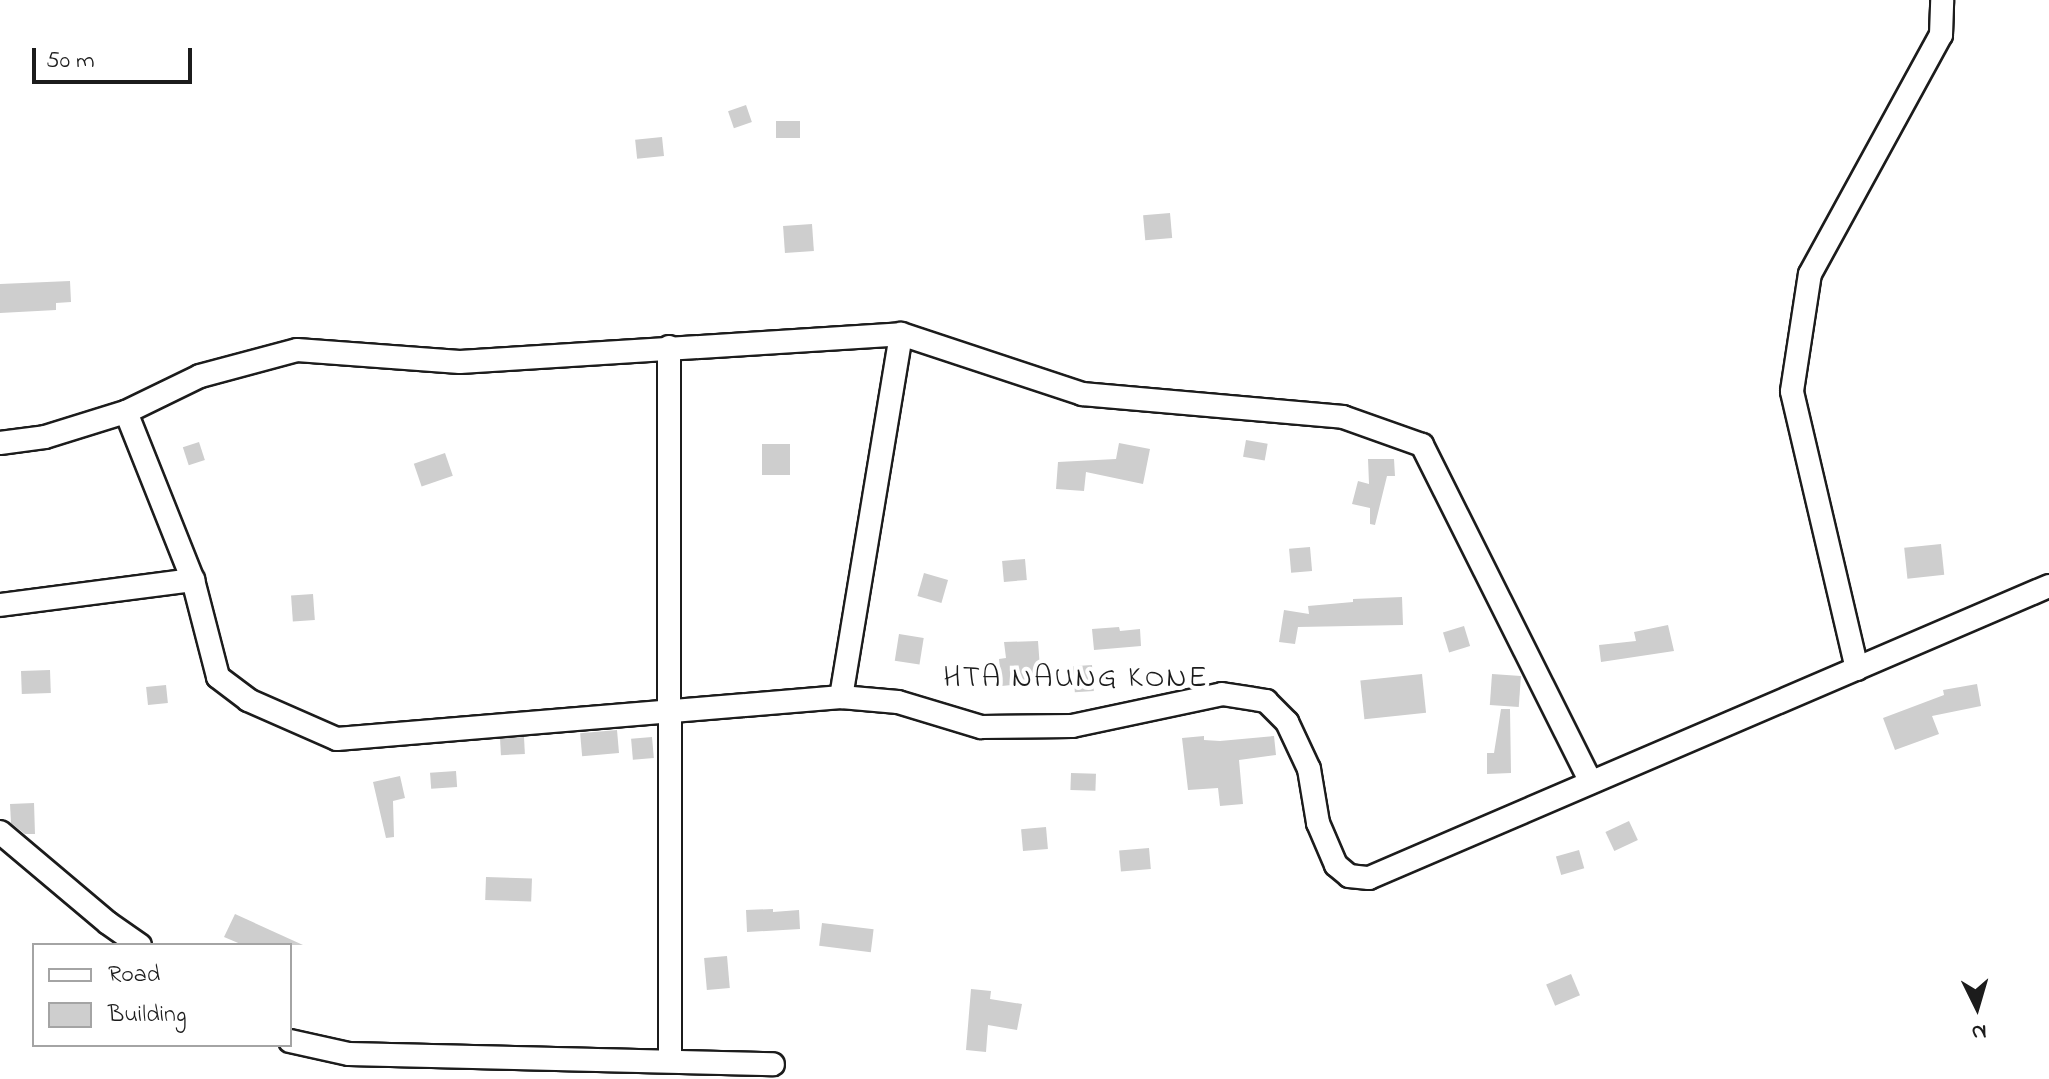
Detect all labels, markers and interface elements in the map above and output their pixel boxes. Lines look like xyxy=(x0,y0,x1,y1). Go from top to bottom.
scale bar xyxy=(36,32,196,82)
text: 50 m xyxy=(46,44,95,79)
district label: HTA NAUNG KONE xyxy=(943,661,1209,697)
legend xyxy=(32,943,292,1047)
text: Road xyxy=(108,958,160,993)
north arrow xyxy=(1937,967,2017,1047)
text: Building xyxy=(108,998,187,1033)
text: N xyxy=(1970,1014,1988,1047)

